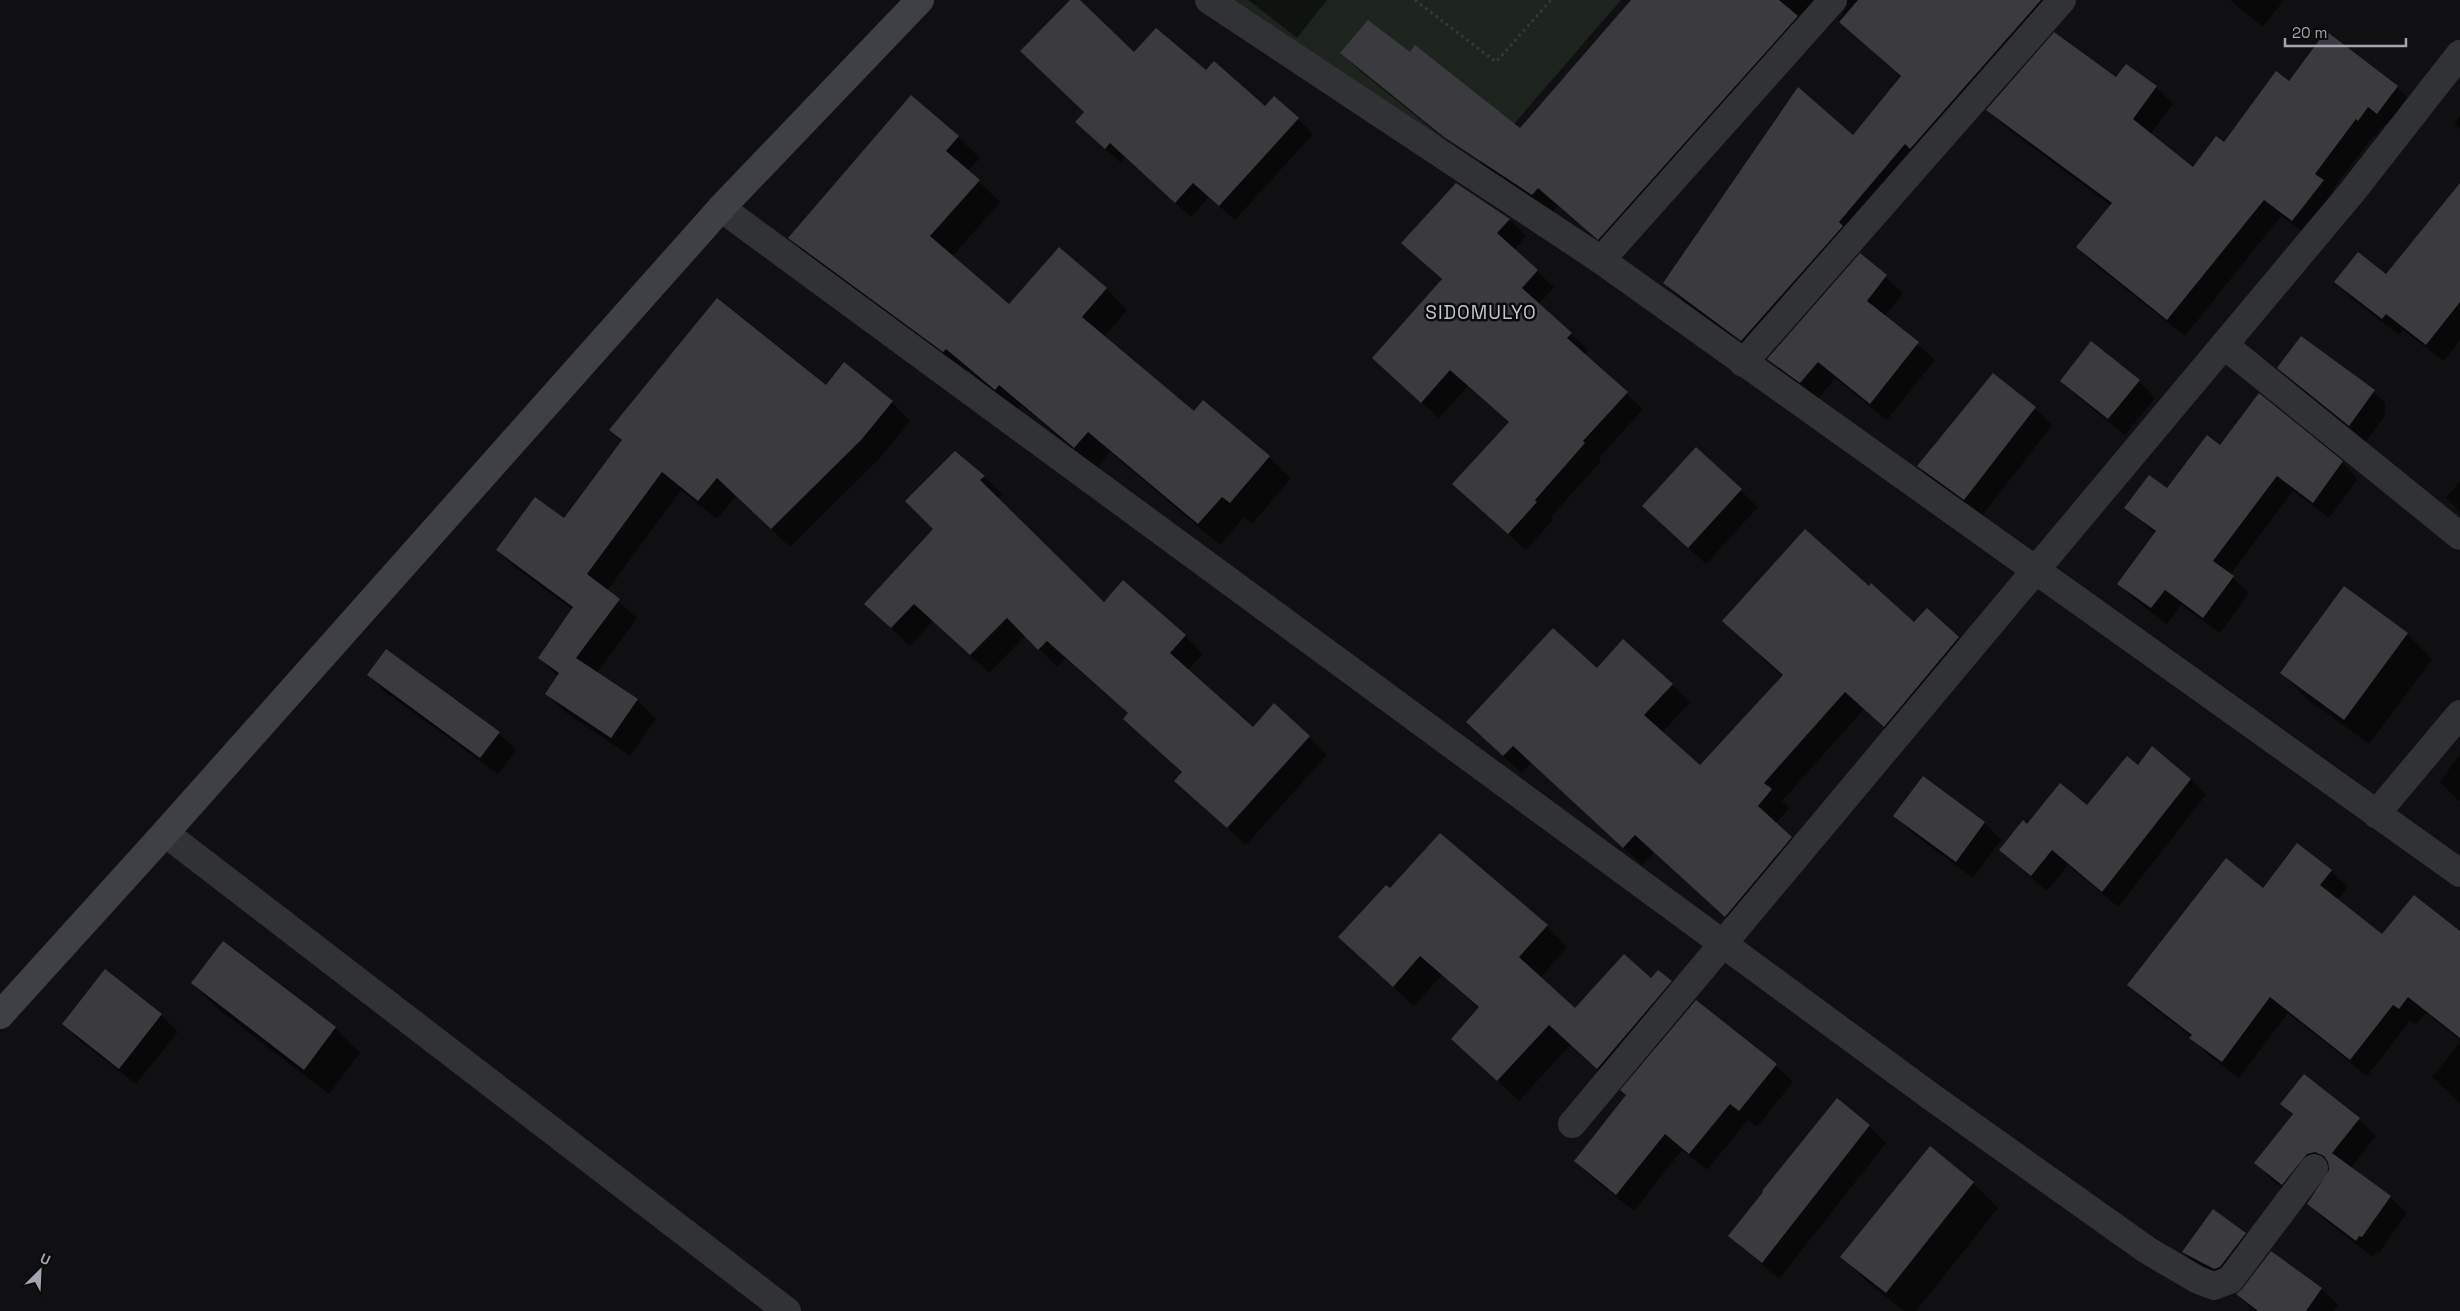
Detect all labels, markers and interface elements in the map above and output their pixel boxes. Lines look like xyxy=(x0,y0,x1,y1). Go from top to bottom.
scale bar xyxy=(2285,15,2406,47)
text: 20 m xyxy=(2292,23,2327,42)
district label: SIDOMULYO xyxy=(1425,300,1537,325)
north arrow xyxy=(15,1246,65,1296)
text: U xyxy=(37,1249,53,1269)

